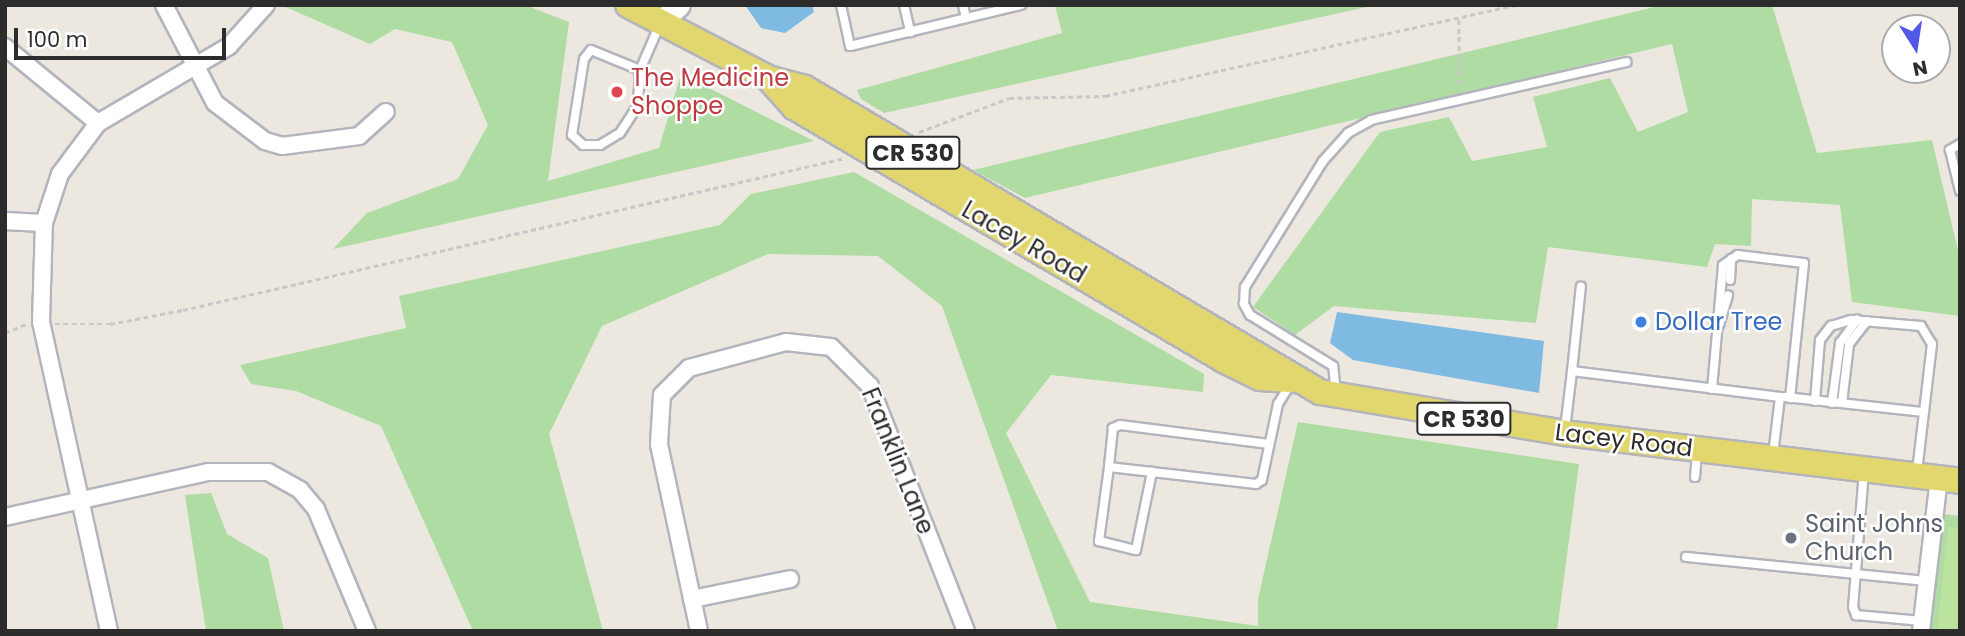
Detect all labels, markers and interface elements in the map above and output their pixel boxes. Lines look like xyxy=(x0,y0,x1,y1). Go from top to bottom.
scale bar xyxy=(18,14,229,58)
north arrow xyxy=(1881,14,1951,84)
text: 100 m xyxy=(27,25,87,54)
text: N xyxy=(1910,53,1930,83)
place label: The Medicine Shoppe xyxy=(631,64,789,120)
marker: The Medicine Shoppe xyxy=(609,84,625,100)
road number: CR 530 xyxy=(864,134,962,172)
street label: Lacey Road xyxy=(957,195,1091,289)
place label: Dollar Tree xyxy=(1655,308,1782,336)
marker: Dollar Tree xyxy=(1633,314,1649,330)
street label: Franklin Lane xyxy=(856,384,940,538)
road number: CR 530 xyxy=(1415,400,1513,438)
street label: Lacey Road xyxy=(1554,417,1694,463)
place label: Saint Johns Church xyxy=(1805,510,1943,566)
marker: Saint Johns Church xyxy=(1783,530,1799,546)

